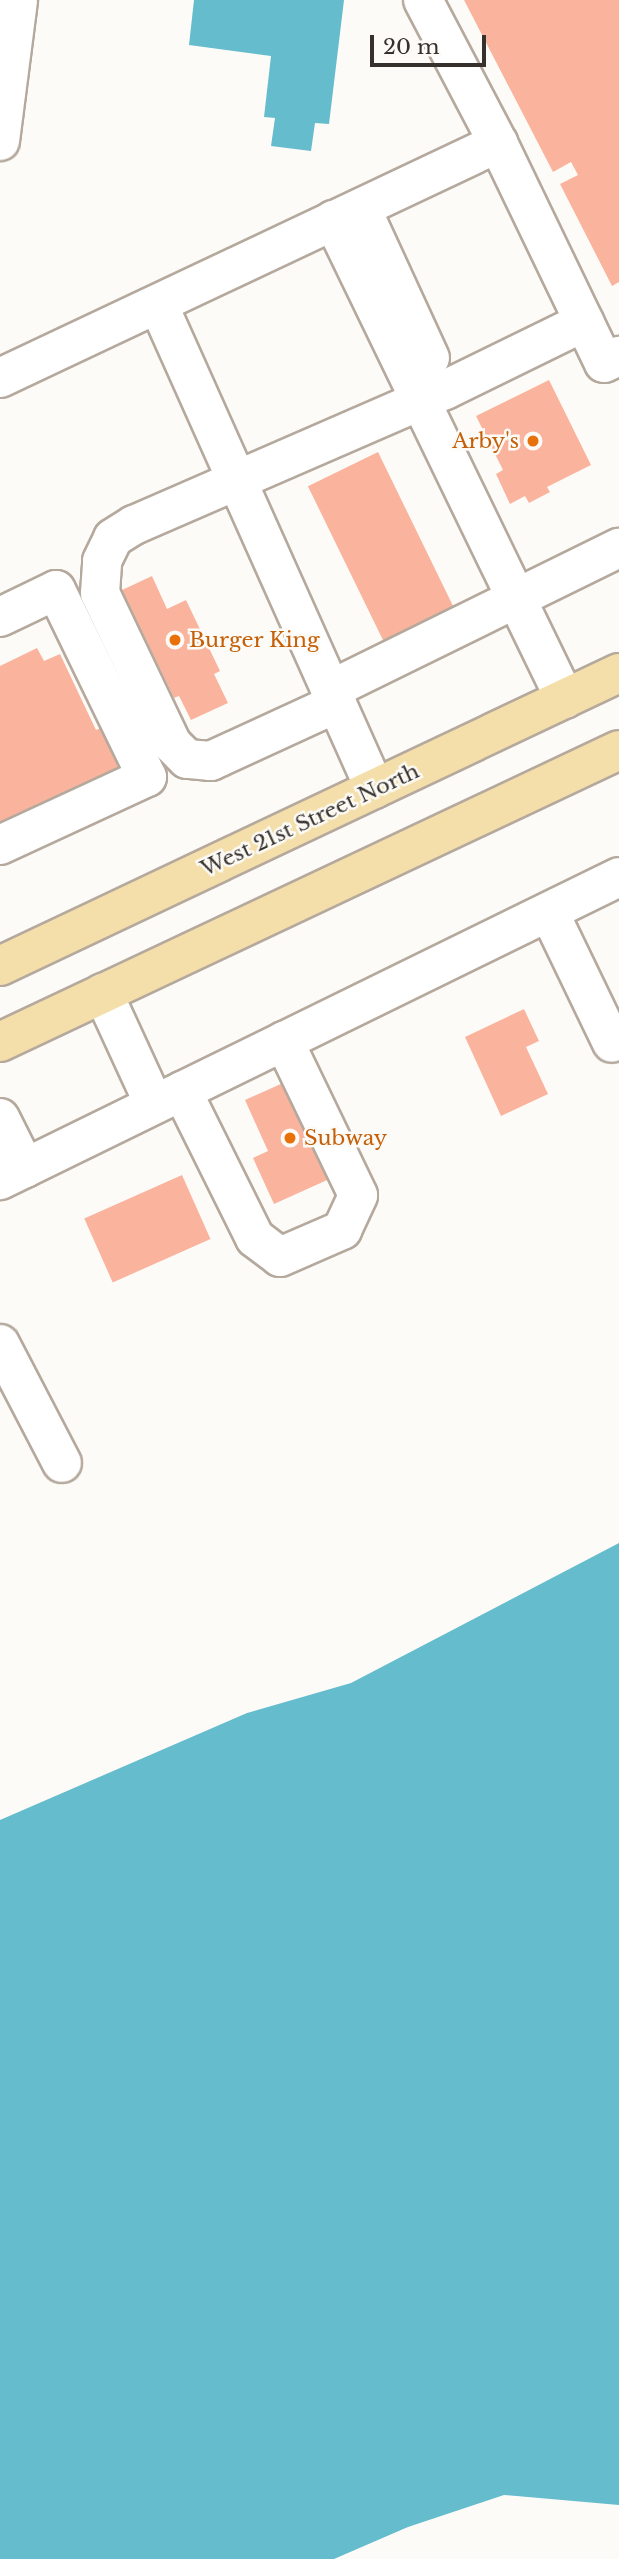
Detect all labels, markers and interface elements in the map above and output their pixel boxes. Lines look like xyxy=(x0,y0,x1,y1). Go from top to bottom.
scale bar xyxy=(374,21,490,65)
text: 20 m xyxy=(383,34,440,60)
place label: Arby's xyxy=(452,428,519,454)
marker: Arby's xyxy=(525,433,541,449)
place label: Burger King xyxy=(189,627,320,653)
marker: Burger King xyxy=(167,632,183,648)
street label: West 21st Street North xyxy=(197,758,423,882)
place label: Subway xyxy=(304,1125,387,1151)
marker: Subway xyxy=(282,1130,298,1146)

